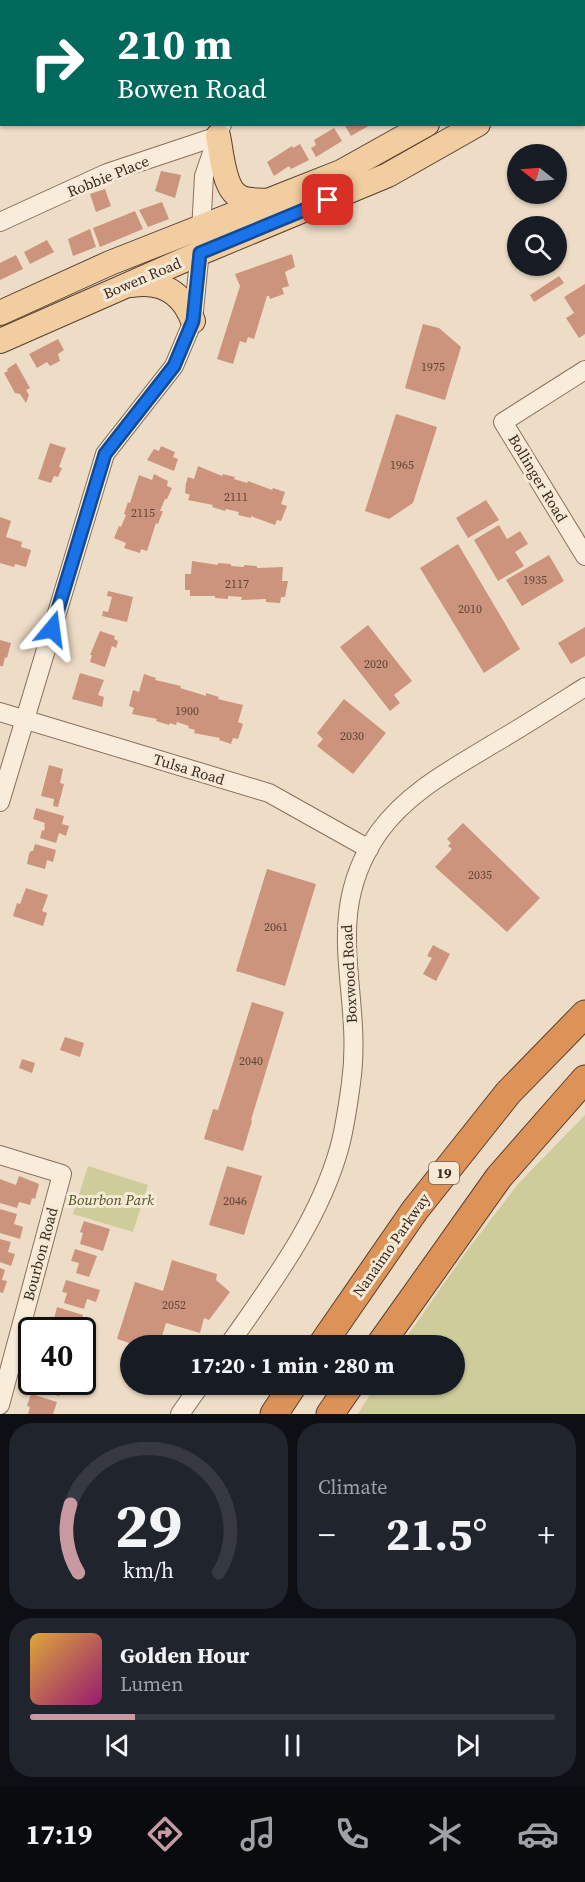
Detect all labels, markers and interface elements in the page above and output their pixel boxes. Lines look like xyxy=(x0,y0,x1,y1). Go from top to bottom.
text: 210 m xyxy=(117,15,232,73)
icon: right xyxy=(18,24,96,102)
text: Bowen Road xyxy=(117,70,267,107)
north arrow xyxy=(507,144,567,204)
map controls xyxy=(507,144,567,276)
street label: Robbie Place xyxy=(64,150,152,202)
pin xyxy=(302,174,353,225)
icon: arrive xyxy=(311,183,344,216)
button: search xyxy=(507,216,567,276)
street label: Bowen Road xyxy=(100,252,185,304)
house number: 1975 xyxy=(421,359,445,375)
street label: Bollinger Road xyxy=(503,430,573,526)
house number: 1965 xyxy=(390,457,414,473)
house number: 2111 xyxy=(224,489,248,505)
house number: 2115 xyxy=(131,505,155,521)
house number: 1935 xyxy=(523,572,547,588)
house number: 2117 xyxy=(225,576,249,592)
position arrow xyxy=(20,597,84,661)
house number: 2010 xyxy=(458,601,482,617)
house number: 2020 xyxy=(364,656,388,672)
house number: 1900 xyxy=(175,703,199,719)
house number: 2030 xyxy=(340,728,364,744)
street label: Tulsa Road xyxy=(151,748,228,790)
house number: 2035 xyxy=(468,867,492,883)
house number: 2061 xyxy=(264,919,288,935)
street label: Boxwood Road xyxy=(336,924,362,1024)
house number: 2040 xyxy=(239,1053,263,1069)
road number: 19 xyxy=(429,1162,459,1184)
park label: Bourbon Park xyxy=(67,1189,155,1210)
street label: Nanaimo Parkway xyxy=(347,1189,435,1301)
house number: 2046 xyxy=(223,1193,247,1209)
street label: Bourbon Road xyxy=(17,1204,63,1303)
house number: 2052 xyxy=(162,1297,186,1313)
speed limit sign: 40 xyxy=(18,1317,96,1395)
text: 17:20 · 1 min · 280 m xyxy=(191,1350,394,1380)
text: Climate xyxy=(318,1473,387,1501)
text: 29 xyxy=(115,1482,182,1568)
text: 21.5° xyxy=(386,1503,487,1565)
text: − xyxy=(318,1512,336,1557)
text: + xyxy=(538,1512,555,1557)
text: km/h xyxy=(123,1556,174,1585)
text: Golden Hour xyxy=(120,1640,249,1670)
text: Lumen xyxy=(120,1670,183,1698)
icon: previous xyxy=(101,1729,134,1762)
icon: pause xyxy=(276,1729,309,1762)
icon: next xyxy=(451,1729,484,1762)
icon: directions xyxy=(144,1813,186,1855)
icon: music xyxy=(237,1813,279,1855)
icon: phone xyxy=(331,1813,373,1855)
icon: climate xyxy=(424,1813,466,1855)
icon: car xyxy=(517,1813,559,1855)
text: 17:19 xyxy=(26,1816,92,1853)

